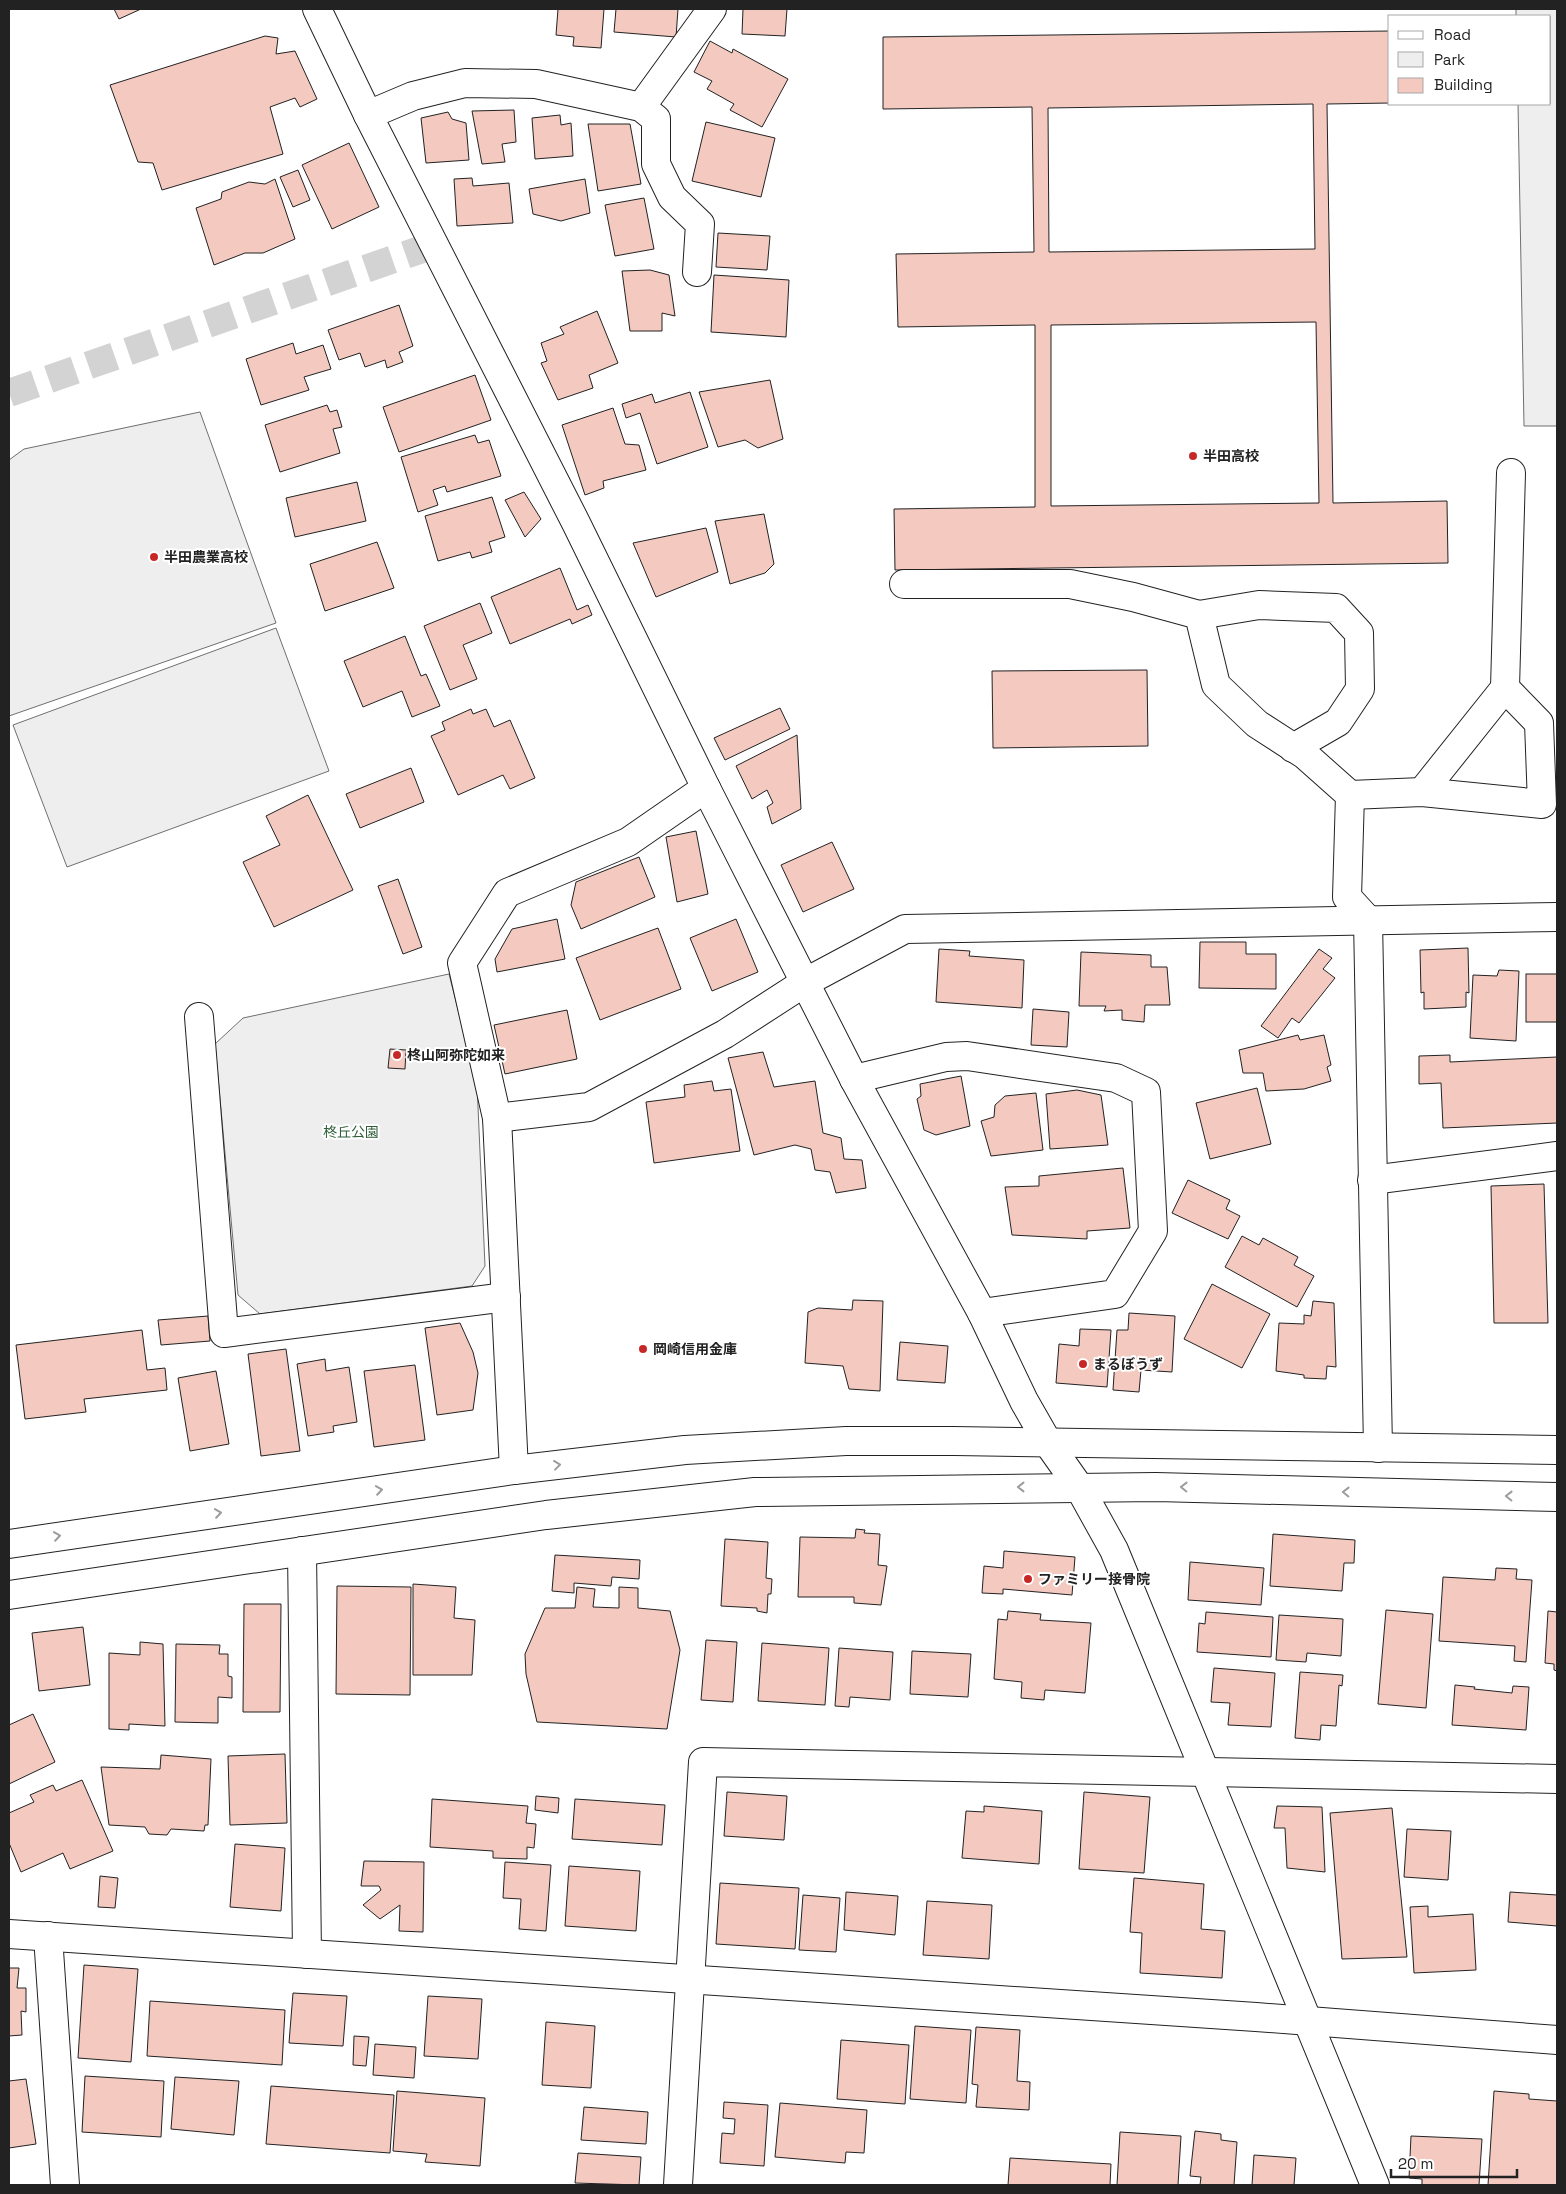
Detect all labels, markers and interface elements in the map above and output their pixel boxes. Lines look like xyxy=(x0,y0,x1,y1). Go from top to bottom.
legend xyxy=(1388,15,1551,105)
text: Road xyxy=(1434,25,1471,44)
text: Park xyxy=(1434,50,1465,69)
text: Building xyxy=(1434,75,1493,94)
place label: 半田高校 xyxy=(1203,447,1259,465)
marker: 半田高校 xyxy=(1187,450,1199,462)
place label: 半田農業高校 xyxy=(164,548,248,566)
marker: 半田農業高校 xyxy=(148,551,160,563)
place label: 柊山阿弥陀如来 xyxy=(407,1046,505,1064)
marker: 柊山阿弥陀如来 xyxy=(391,1049,403,1061)
park label: 柊丘公園 xyxy=(323,1123,379,1141)
place label: 岡崎信用金庫 xyxy=(653,1340,737,1358)
marker: 岡崎信用金庫 xyxy=(637,1343,649,1355)
place label: まるぼうず xyxy=(1093,1355,1163,1373)
marker: まるぼうず xyxy=(1077,1358,1089,1370)
one-way arrow xyxy=(553,1460,561,1471)
one-way arrow xyxy=(1017,1482,1024,1492)
one-way arrow xyxy=(1179,1482,1187,1493)
one-way arrow xyxy=(374,1485,383,1495)
one-way arrow xyxy=(1342,1486,1350,1497)
one-way arrow xyxy=(1504,1490,1512,1501)
one-way arrow xyxy=(214,1508,222,1519)
one-way arrow xyxy=(53,1532,61,1542)
place label: ファミリー接骨院 xyxy=(1038,1570,1150,1588)
marker: ファミリー接骨院 xyxy=(1022,1573,1034,1585)
scale bar xyxy=(1391,2146,1517,2178)
text: 20 m xyxy=(1398,2154,1433,2173)

